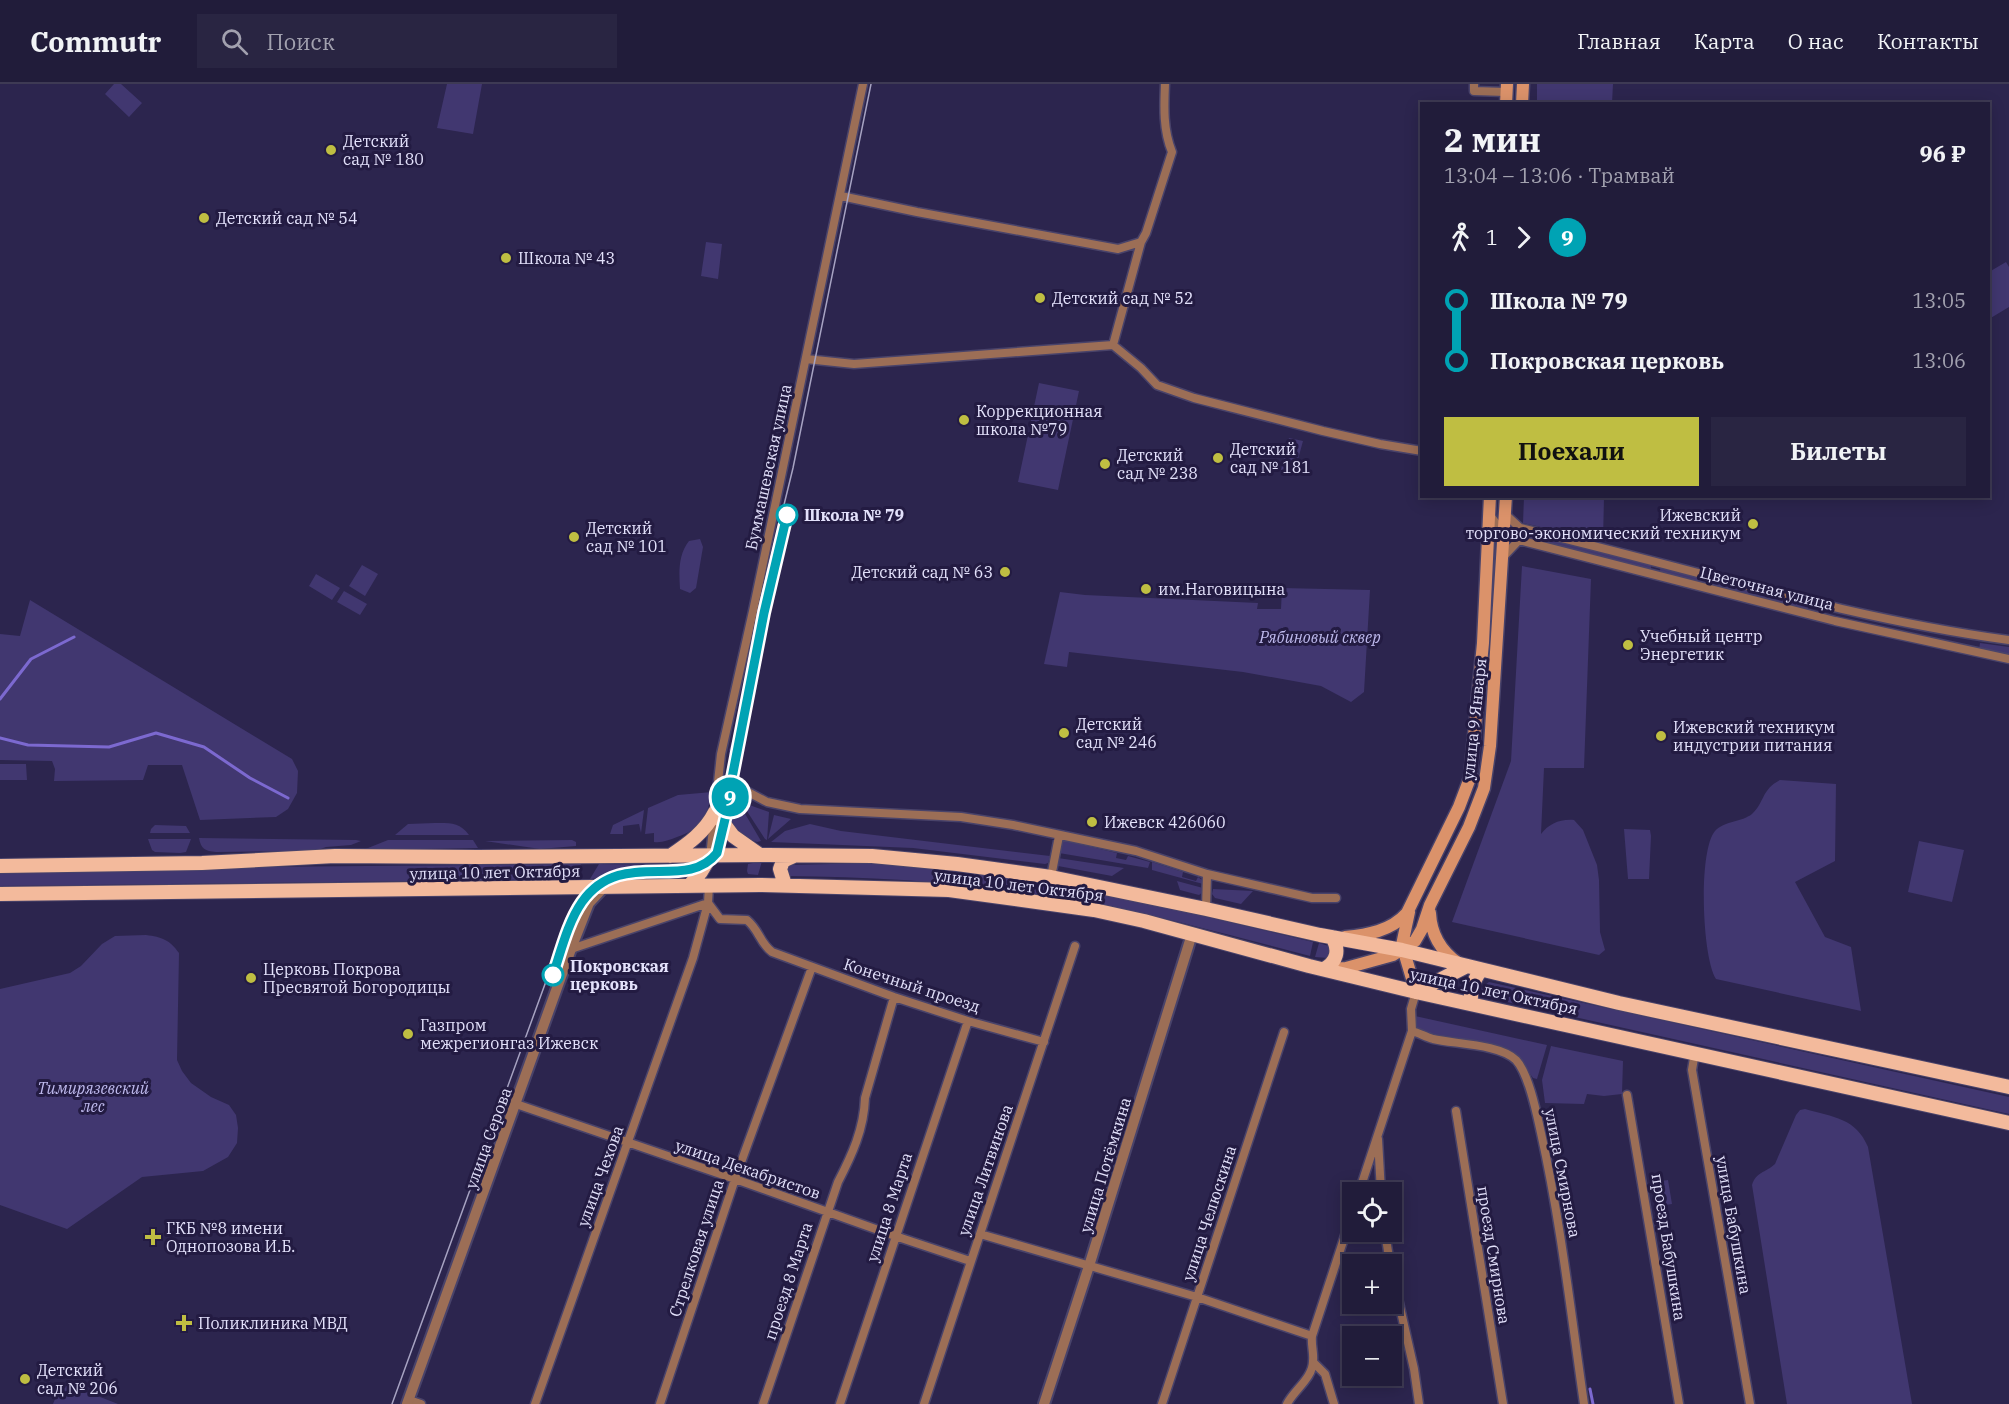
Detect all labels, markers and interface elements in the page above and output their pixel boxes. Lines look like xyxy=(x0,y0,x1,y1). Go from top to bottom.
search box xyxy=(197,14,617,68)
text: Commutr xyxy=(30,23,161,60)
icon: search xyxy=(218,25,251,58)
text: Поиск xyxy=(266,27,335,56)
text: Главная xyxy=(1577,27,1661,55)
text: Карта xyxy=(1694,27,1755,55)
text: О нас xyxy=(1788,27,1844,55)
text: Контакты xyxy=(1877,27,1979,55)
text: 2 мин xyxy=(1444,118,1541,161)
place label: Детский сад № 180 xyxy=(343,131,424,169)
text: 96 ₽ xyxy=(1919,139,1966,168)
marker: Детский сад № 180 xyxy=(324,143,338,157)
text: 13:04 – 13:06 · Трамвай xyxy=(1444,162,1675,189)
place label: Детский сад № 54 xyxy=(216,208,358,228)
marker: Детский сад № 54 xyxy=(197,211,211,225)
icon: walk xyxy=(1444,221,1477,254)
icon: forward xyxy=(1507,221,1540,254)
text: 9 xyxy=(1561,223,1574,251)
text: 1 xyxy=(1486,224,1498,251)
place label: Школа № 43 xyxy=(518,248,615,268)
marker: Школа № 43 xyxy=(499,251,513,265)
text: Школа № 79 xyxy=(1490,286,1628,315)
text: 13:05 xyxy=(1912,287,1966,314)
place label: Детский сад № 52 xyxy=(1052,288,1194,308)
marker: Детский сад № 52 xyxy=(1033,291,1047,305)
text: Покровская церковь xyxy=(1490,346,1724,375)
text: 13:06 xyxy=(1912,347,1966,374)
street label: Буммашевская улица xyxy=(741,382,795,552)
place label: Коррекционная школа №79 xyxy=(976,401,1103,439)
marker: Коррекционная школа №79 xyxy=(957,413,971,427)
button: Поехали xyxy=(1444,417,1699,486)
button: Билеты xyxy=(1711,417,1966,486)
place label: Детский сад № 181 xyxy=(1230,439,1311,477)
place label: Детский сад № 238 xyxy=(1117,445,1198,483)
marker: Детский сад № 181 xyxy=(1211,451,1225,465)
marker: Детский сад № 238 xyxy=(1098,457,1112,471)
marker: Школа № 79 xyxy=(776,504,798,526)
place label: Школа № 79 xyxy=(804,505,904,525)
place label: Ижевский торгово-экономический техникум xyxy=(1466,505,1741,543)
marker: Ижевский торгово-экономический техникум xyxy=(1746,517,1760,531)
place label: Детский сад № 101 xyxy=(586,518,667,556)
marker: Детский сад № 101 xyxy=(567,530,581,544)
place label: Детский сад № 63 xyxy=(852,562,993,582)
street label: Цветочная улица xyxy=(1698,562,1836,614)
marker: Детский сад № 63 xyxy=(998,565,1012,579)
place label: им.Наговицына xyxy=(1158,579,1286,599)
marker: им.Наговицына xyxy=(1139,582,1153,596)
place label: Учебный центр Энергетик xyxy=(1640,626,1763,664)
park label: Рябиновый сквер xyxy=(1258,627,1381,647)
marker: Учебный центр Энергетик xyxy=(1621,638,1635,652)
street label: улица 9 Января xyxy=(1458,657,1490,781)
place label: Детский сад № 246 xyxy=(1076,714,1157,752)
place label: Ижевский техникум индустрии питания xyxy=(1673,717,1835,755)
marker: Детский сад № 246 xyxy=(1057,726,1071,740)
marker: Ижевский техникум индустрии питания xyxy=(1654,729,1668,743)
line badge: 9 xyxy=(710,778,750,816)
text: 9 xyxy=(724,783,736,811)
place label: Ижевск 426060 xyxy=(1104,812,1226,832)
marker: Ижевск 426060 xyxy=(1085,815,1099,829)
street label: улица 10 лет Октября xyxy=(409,861,581,883)
street label: улица 10 лет Октября xyxy=(933,865,1105,905)
street label: Конечный проезд xyxy=(841,954,983,1017)
place label: Покровская церковь xyxy=(570,956,669,994)
place label: Церковь Покрова Пресвятой Богородицы xyxy=(263,959,451,997)
street label: улица 10 лет Октября xyxy=(1408,963,1580,1019)
marker: Покровская церковь xyxy=(542,964,564,986)
marker: Церковь Покрова Пресвятой Богородицы xyxy=(244,971,258,985)
place label: Газпром межрегионгаз Ижевск xyxy=(420,1015,599,1053)
marker: Газпром межрегионгаз Ижевск xyxy=(401,1027,415,1041)
park label: Тимирязевский лес xyxy=(37,1078,149,1116)
street label: улица Серова xyxy=(460,1084,516,1192)
street label: улица Потёмкина xyxy=(1075,1094,1135,1235)
street label: улица Литвинова xyxy=(953,1101,1017,1238)
street label: улица Смирнова xyxy=(1541,1107,1585,1240)
street label: улица Чехова xyxy=(572,1122,628,1229)
street label: улица Декабристов xyxy=(673,1135,823,1203)
street label: улица Челюскина xyxy=(1178,1142,1240,1283)
street label: улица 8 Марта xyxy=(862,1149,916,1264)
street label: улица Бабушкина xyxy=(1712,1154,1756,1296)
street label: проезд Бабушкина xyxy=(1647,1172,1691,1322)
street label: Стрелковая улица xyxy=(664,1177,728,1319)
map controls xyxy=(1342,1182,1402,1386)
button: locate xyxy=(1342,1182,1402,1242)
street label: проезд Смирнова xyxy=(1473,1184,1515,1326)
place label: ГКБ №8 имени Однопозова И.Б. xyxy=(166,1218,295,1256)
street label: проезд 8 Марта xyxy=(760,1219,817,1342)
marker: ГКБ №8 имени Однопозова И.Б. xyxy=(144,1228,162,1246)
button: + xyxy=(1342,1254,1402,1314)
place label: Поликлиника МВД xyxy=(198,1313,348,1333)
marker: Поликлиника МВД xyxy=(175,1314,193,1332)
button: − xyxy=(1342,1326,1402,1386)
place label: Детский сад № 206 xyxy=(37,1360,118,1398)
marker: Детский сад № 206 xyxy=(18,1372,32,1386)

